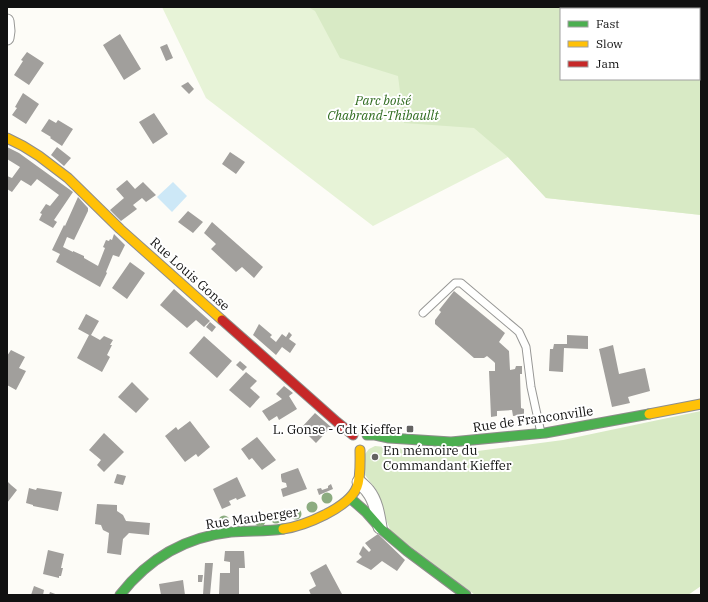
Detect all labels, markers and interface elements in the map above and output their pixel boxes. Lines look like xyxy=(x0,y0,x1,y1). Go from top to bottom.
legend xyxy=(560,8,700,80)
text: Fast xyxy=(596,16,620,31)
text: Slow xyxy=(596,36,623,51)
text: Jam xyxy=(596,56,620,71)
park label: Parc boisé Chabrand-Thibaullt xyxy=(327,92,439,124)
street label: Rue Louis Gonse xyxy=(147,234,233,314)
street label: Rue de Franconville xyxy=(472,402,594,436)
place label: L. Gonse - Cdt Kieffer xyxy=(273,421,402,438)
marker: L. Gonse - Cdt Kieffer xyxy=(405,424,415,434)
place label: En mémoire du Commandant Kieffer xyxy=(383,442,512,474)
marker: En mémoire du Commandant Kieffer xyxy=(370,452,380,462)
street label: Rue Mauberger xyxy=(205,503,300,533)

